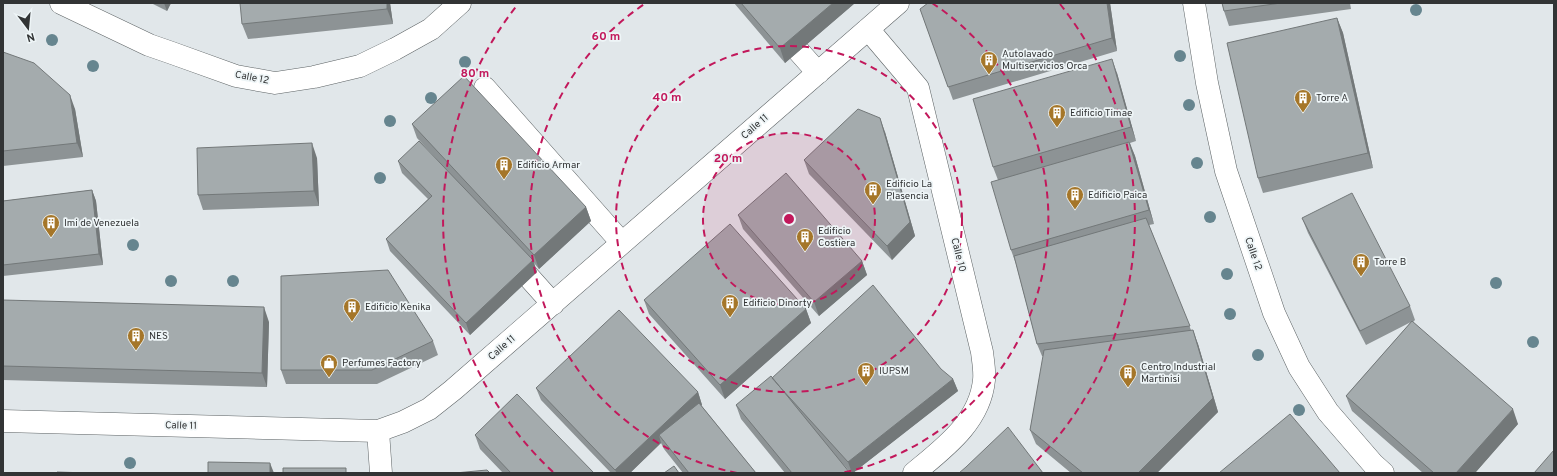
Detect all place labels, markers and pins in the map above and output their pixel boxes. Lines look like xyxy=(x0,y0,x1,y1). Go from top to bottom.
place label: Autolavado Multiservicios Orca xyxy=(1002,48,1087,73)
building icon: Autolavado Multiservicios Orca xyxy=(979,50,999,75)
building icon: Torre A xyxy=(1293,88,1313,113)
place label: Torre A xyxy=(1316,92,1348,105)
building icon: Edificio Timae xyxy=(1047,103,1067,128)
place label: Edificio Timae xyxy=(1070,107,1132,120)
building icon: Edificio Armar xyxy=(494,155,514,180)
place label: Edificio Armar xyxy=(517,159,580,172)
place label: Edificio La Plasencia xyxy=(886,178,932,203)
building icon: Edificio La Plasencia xyxy=(863,180,883,205)
building icon: Edificio Paica xyxy=(1065,185,1085,210)
place label: Edificio Paica xyxy=(1088,189,1147,202)
centre of rings xyxy=(782,212,796,226)
building icon: Imi de Venezuela xyxy=(41,213,61,238)
place label: Imi de Venezuela xyxy=(64,217,139,230)
place label: Edificio Costiera xyxy=(818,225,855,250)
building icon: Edificio Costiera xyxy=(795,227,815,252)
building icon: Torre B xyxy=(1351,252,1371,277)
place label: Torre B xyxy=(1374,256,1406,269)
building icon: Edificio Dinorty xyxy=(720,293,740,318)
building icon: Edificio Kenika xyxy=(342,297,362,322)
place label: Edificio Dinorty xyxy=(743,297,812,310)
place label: Edificio Kenika xyxy=(365,301,430,314)
building icon: NES xyxy=(126,326,146,351)
place label: NES xyxy=(149,330,168,343)
shop icon: Perfumes Factory xyxy=(319,353,339,378)
place label: Perfumes Factory xyxy=(342,357,421,370)
building icon: IUPSM xyxy=(856,361,876,386)
place label: Centro Industrial Martinisi xyxy=(1141,361,1216,386)
building icon: Centro Industrial Martinisi xyxy=(1118,363,1138,388)
place label: IUPSM xyxy=(879,365,909,378)

